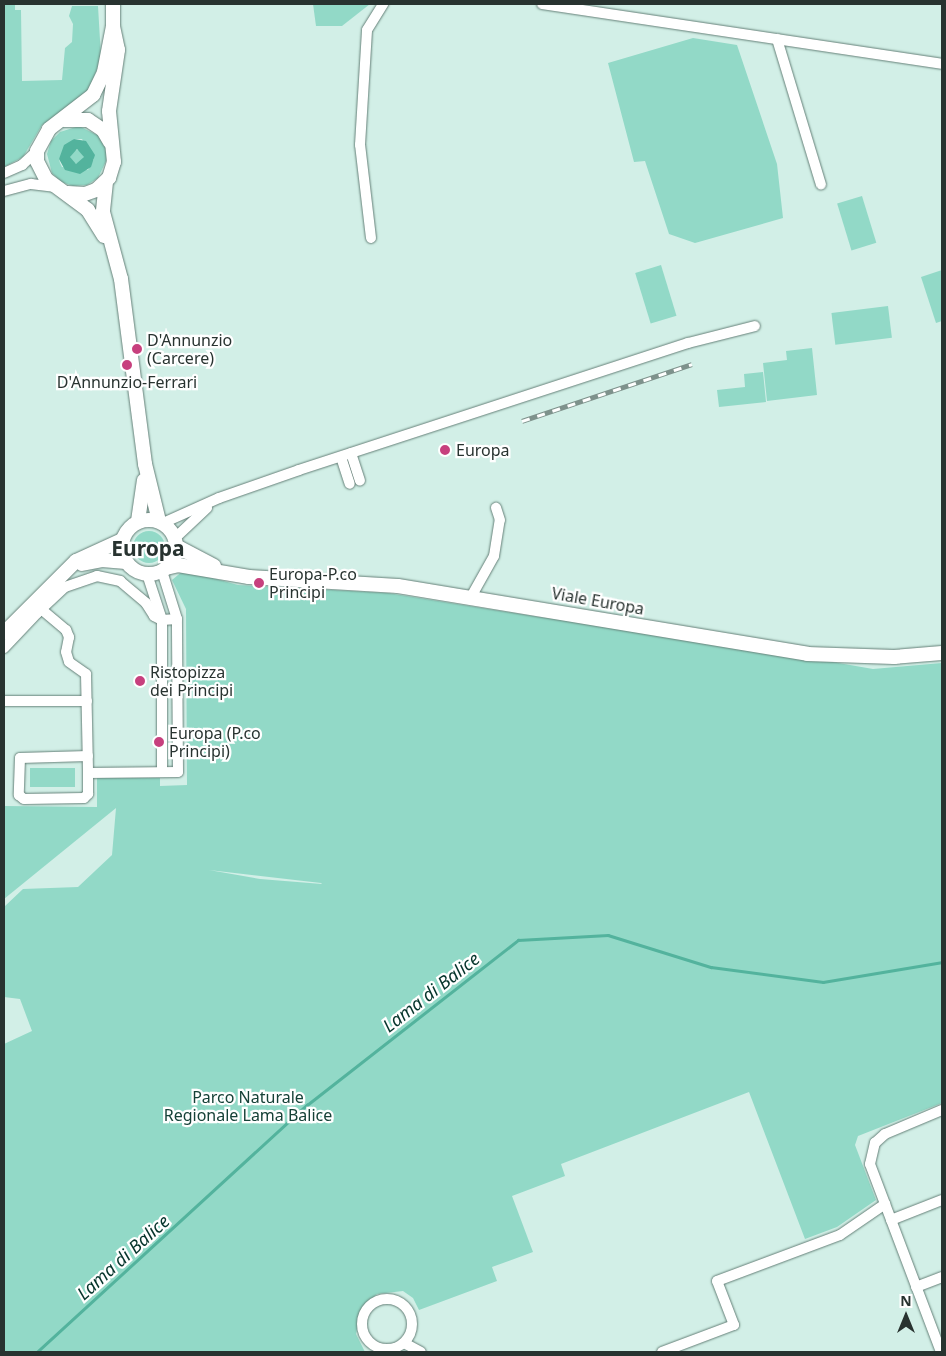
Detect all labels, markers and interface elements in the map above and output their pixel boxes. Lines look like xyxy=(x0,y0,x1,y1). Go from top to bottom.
place label: D'Annunzio (Carcere) xyxy=(147,330,232,368)
marker: D'Annunzio (Carcere) xyxy=(131,343,143,355)
marker: D'Annunzio-Ferrari xyxy=(121,359,133,371)
place label: D'Annunzio-Ferrari xyxy=(57,372,197,392)
place label: Europa xyxy=(456,440,510,460)
marker: Europa xyxy=(438,443,452,457)
district label: Europa xyxy=(111,535,185,561)
place label: Europa-P.co Principi xyxy=(269,564,357,602)
marker: Europa-P.co Principi xyxy=(253,577,265,589)
street label: Viale Europa xyxy=(550,583,646,619)
place label: Ristopizza dei Principi xyxy=(150,662,233,700)
marker: Ristopizza dei Principi xyxy=(134,675,146,687)
place label: Europa (P.co Principi) xyxy=(169,723,261,761)
marker: Europa (P.co Principi) xyxy=(153,736,165,748)
water label: Lama di Balice xyxy=(378,948,484,1036)
park label: Parco Naturale Regionale Lama Balice xyxy=(164,1087,332,1125)
water label: Lama di Balice xyxy=(72,1210,174,1304)
north arrow xyxy=(881,1291,931,1341)
text: N xyxy=(900,1291,912,1310)

